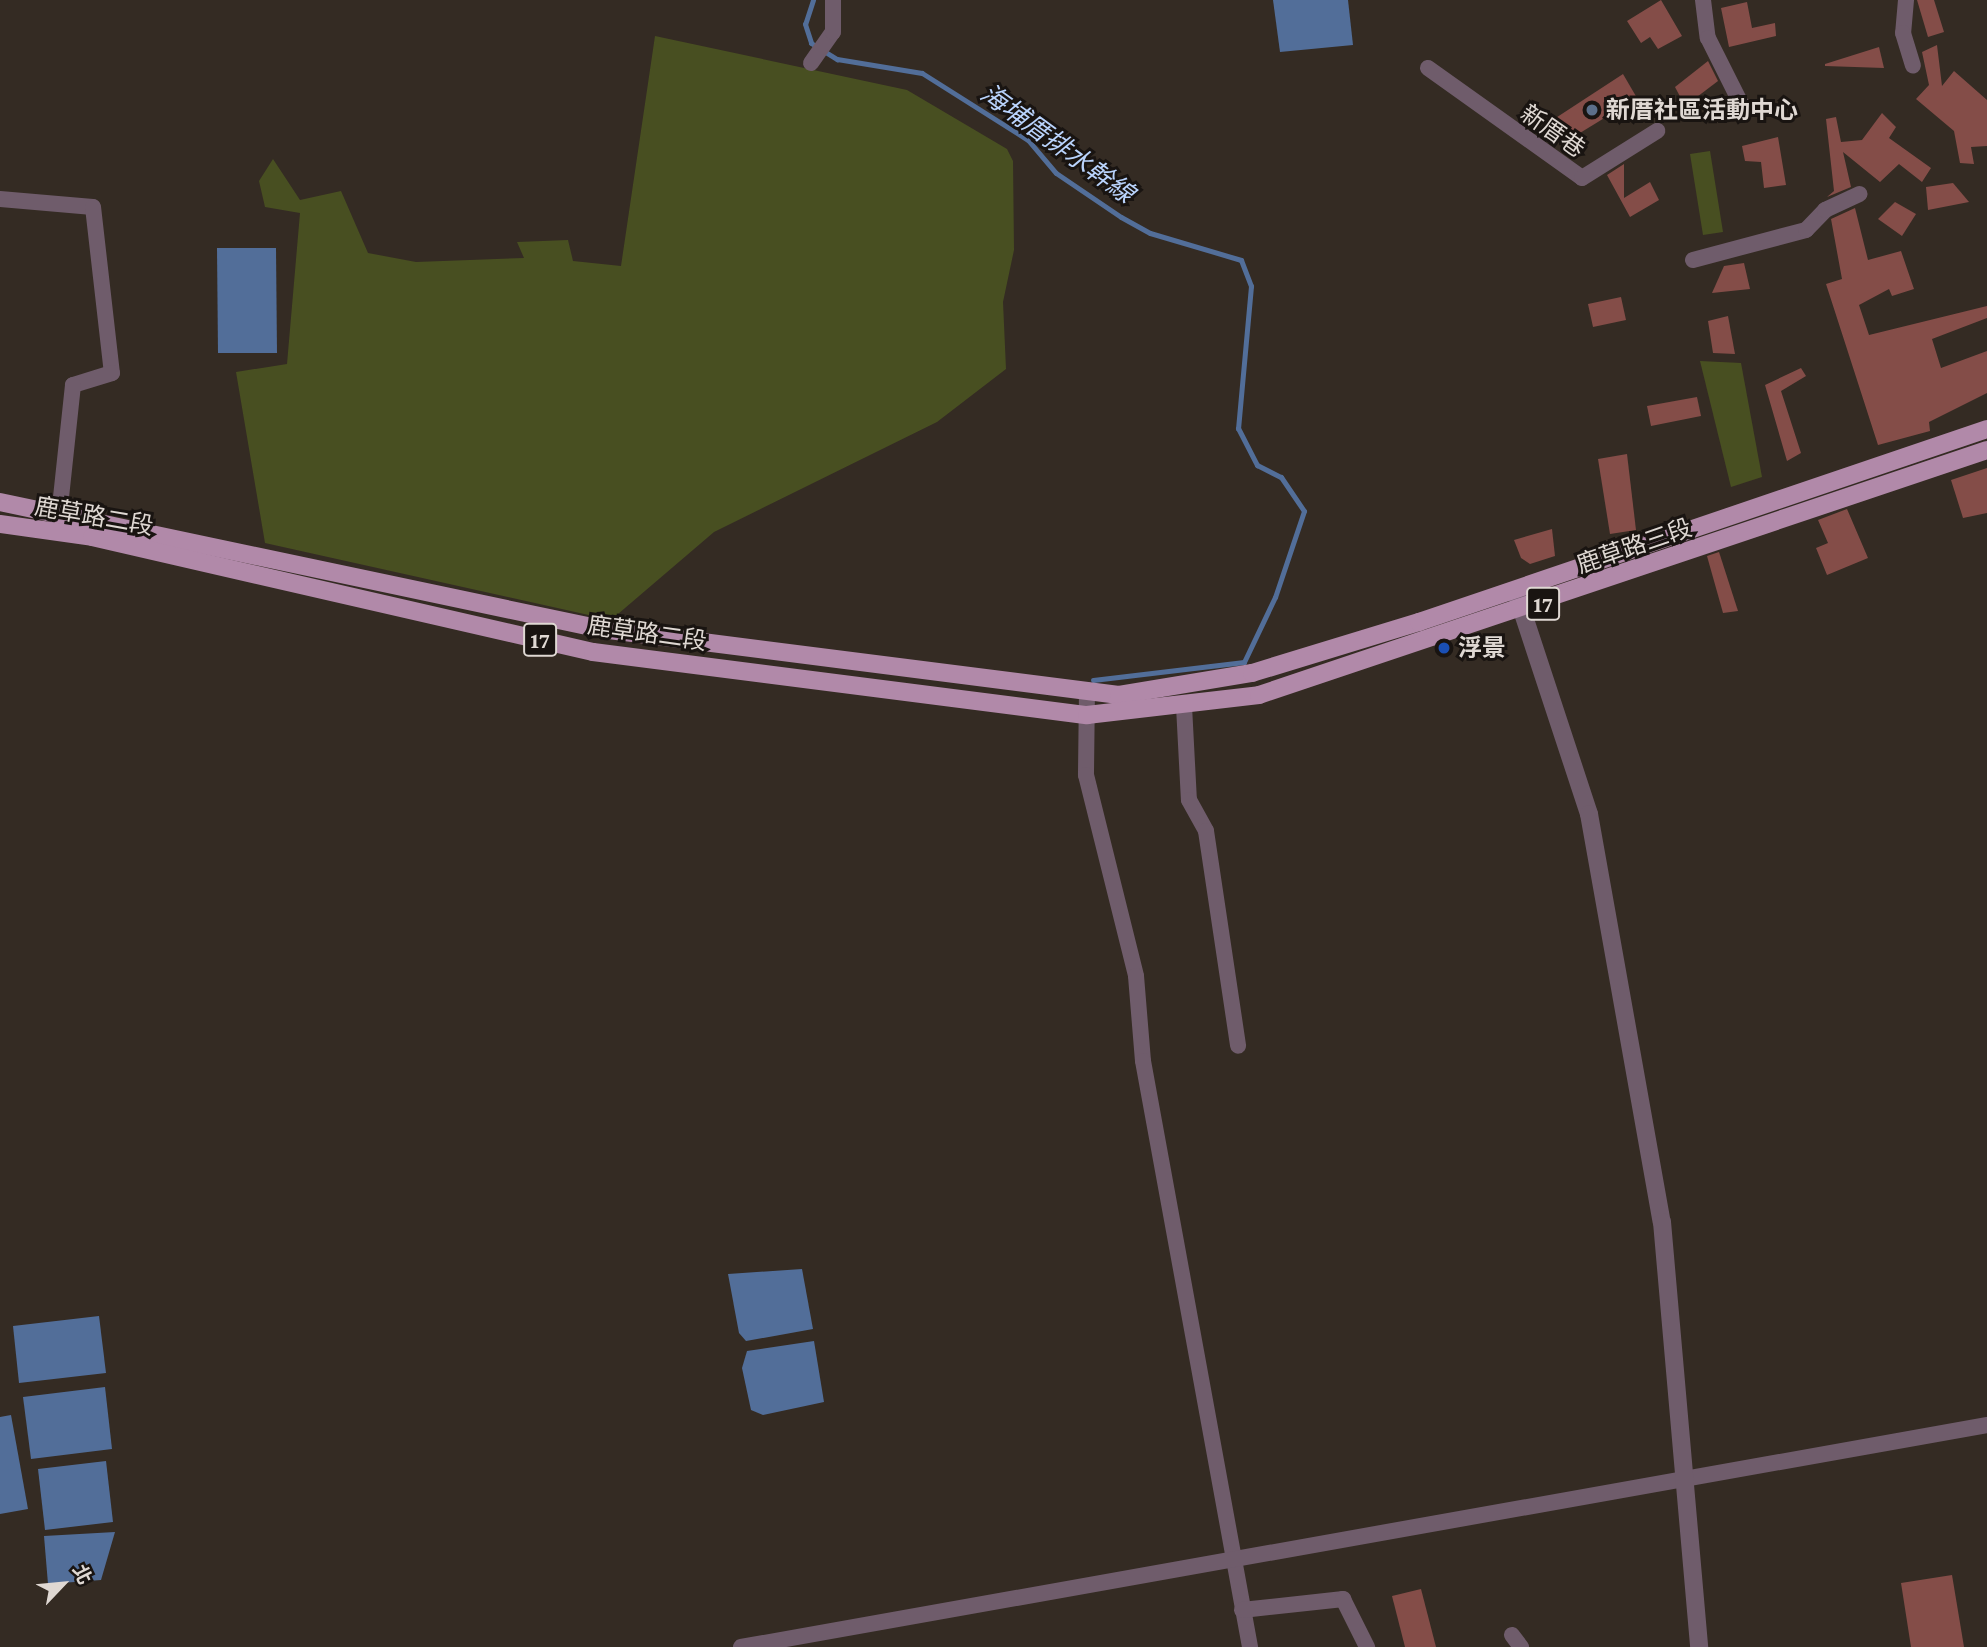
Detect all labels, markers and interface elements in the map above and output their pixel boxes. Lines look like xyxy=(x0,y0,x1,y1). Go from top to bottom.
water label: 海埔厝排水幹線 xyxy=(974,78,1140,210)
place label: 新厝社區活動中心 xyxy=(1606,96,1798,124)
street label: 新厝巷 xyxy=(1515,99,1591,163)
marker: 新厝社區活動中心 xyxy=(1584,102,1600,118)
street label: 鹿草路二段 xyxy=(32,491,156,541)
street label: 鹿草路三段 xyxy=(1573,513,1695,579)
road number: 17 xyxy=(1526,584,1560,624)
street label: 鹿草路二段 xyxy=(586,610,708,656)
road number: 17 xyxy=(522,620,558,660)
place label: 浮景 xyxy=(1458,634,1506,662)
marker: 浮景 xyxy=(1436,640,1452,656)
north arrow xyxy=(28,1549,98,1619)
text: 北 xyxy=(69,1561,96,1588)

